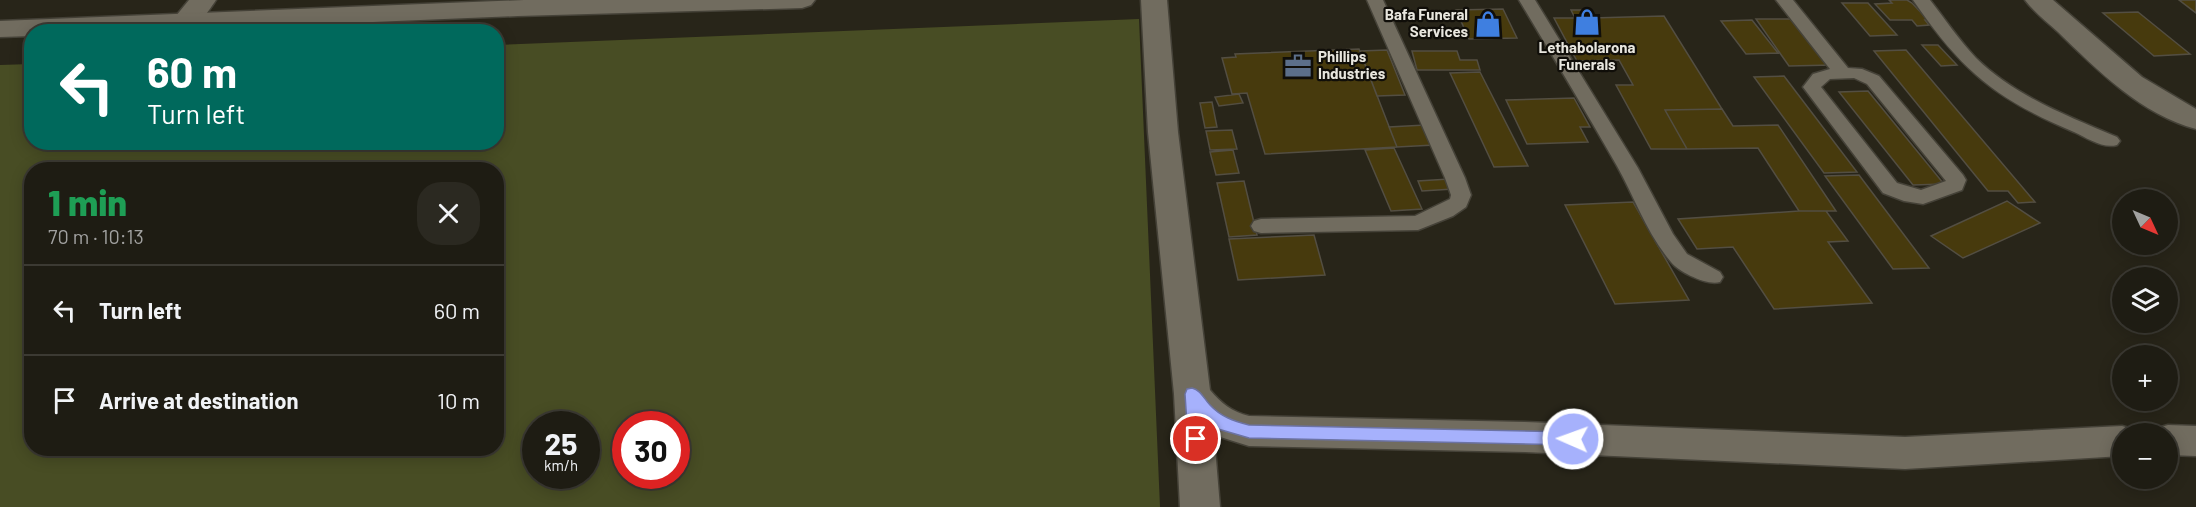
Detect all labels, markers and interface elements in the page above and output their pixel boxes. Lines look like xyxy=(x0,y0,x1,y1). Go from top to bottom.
place label: Bafa Funeral Services xyxy=(1385,5,1468,40)
shop icon: Lethabolarona Funerals xyxy=(1572,7,1602,37)
shop icon: Bafa Funeral Services xyxy=(1473,9,1503,39)
place label: Lethabolarona Funerals xyxy=(1539,38,1635,73)
text: 60 m xyxy=(147,46,237,96)
place label: Phillips Industries xyxy=(1318,47,1386,82)
icon: left xyxy=(48,48,126,126)
office icon: Phillips Industries xyxy=(1283,51,1313,81)
text: Turn left xyxy=(147,97,245,129)
text: 1 min xyxy=(48,180,127,223)
button: close xyxy=(417,182,480,245)
north arrow xyxy=(2112,189,2178,255)
map controls xyxy=(2112,189,2178,489)
text: 70 m · 10:13 xyxy=(48,224,144,248)
button: layers xyxy=(2112,267,2178,333)
icon: left xyxy=(48,294,81,327)
text: Turn left xyxy=(99,297,182,323)
text: 60 m xyxy=(434,297,480,323)
button: + xyxy=(2112,345,2178,411)
icon: arrive xyxy=(48,384,81,417)
text: Arrive at destination xyxy=(99,387,298,413)
text: 10 m xyxy=(437,387,480,413)
position arrow xyxy=(1541,407,1605,471)
speed limit sign: 30 xyxy=(612,411,690,489)
pin xyxy=(1170,413,1221,464)
icon: arrive xyxy=(1179,422,1212,455)
button: − xyxy=(2112,423,2178,489)
text: 25 xyxy=(545,425,577,461)
text: km/h xyxy=(544,456,578,474)

